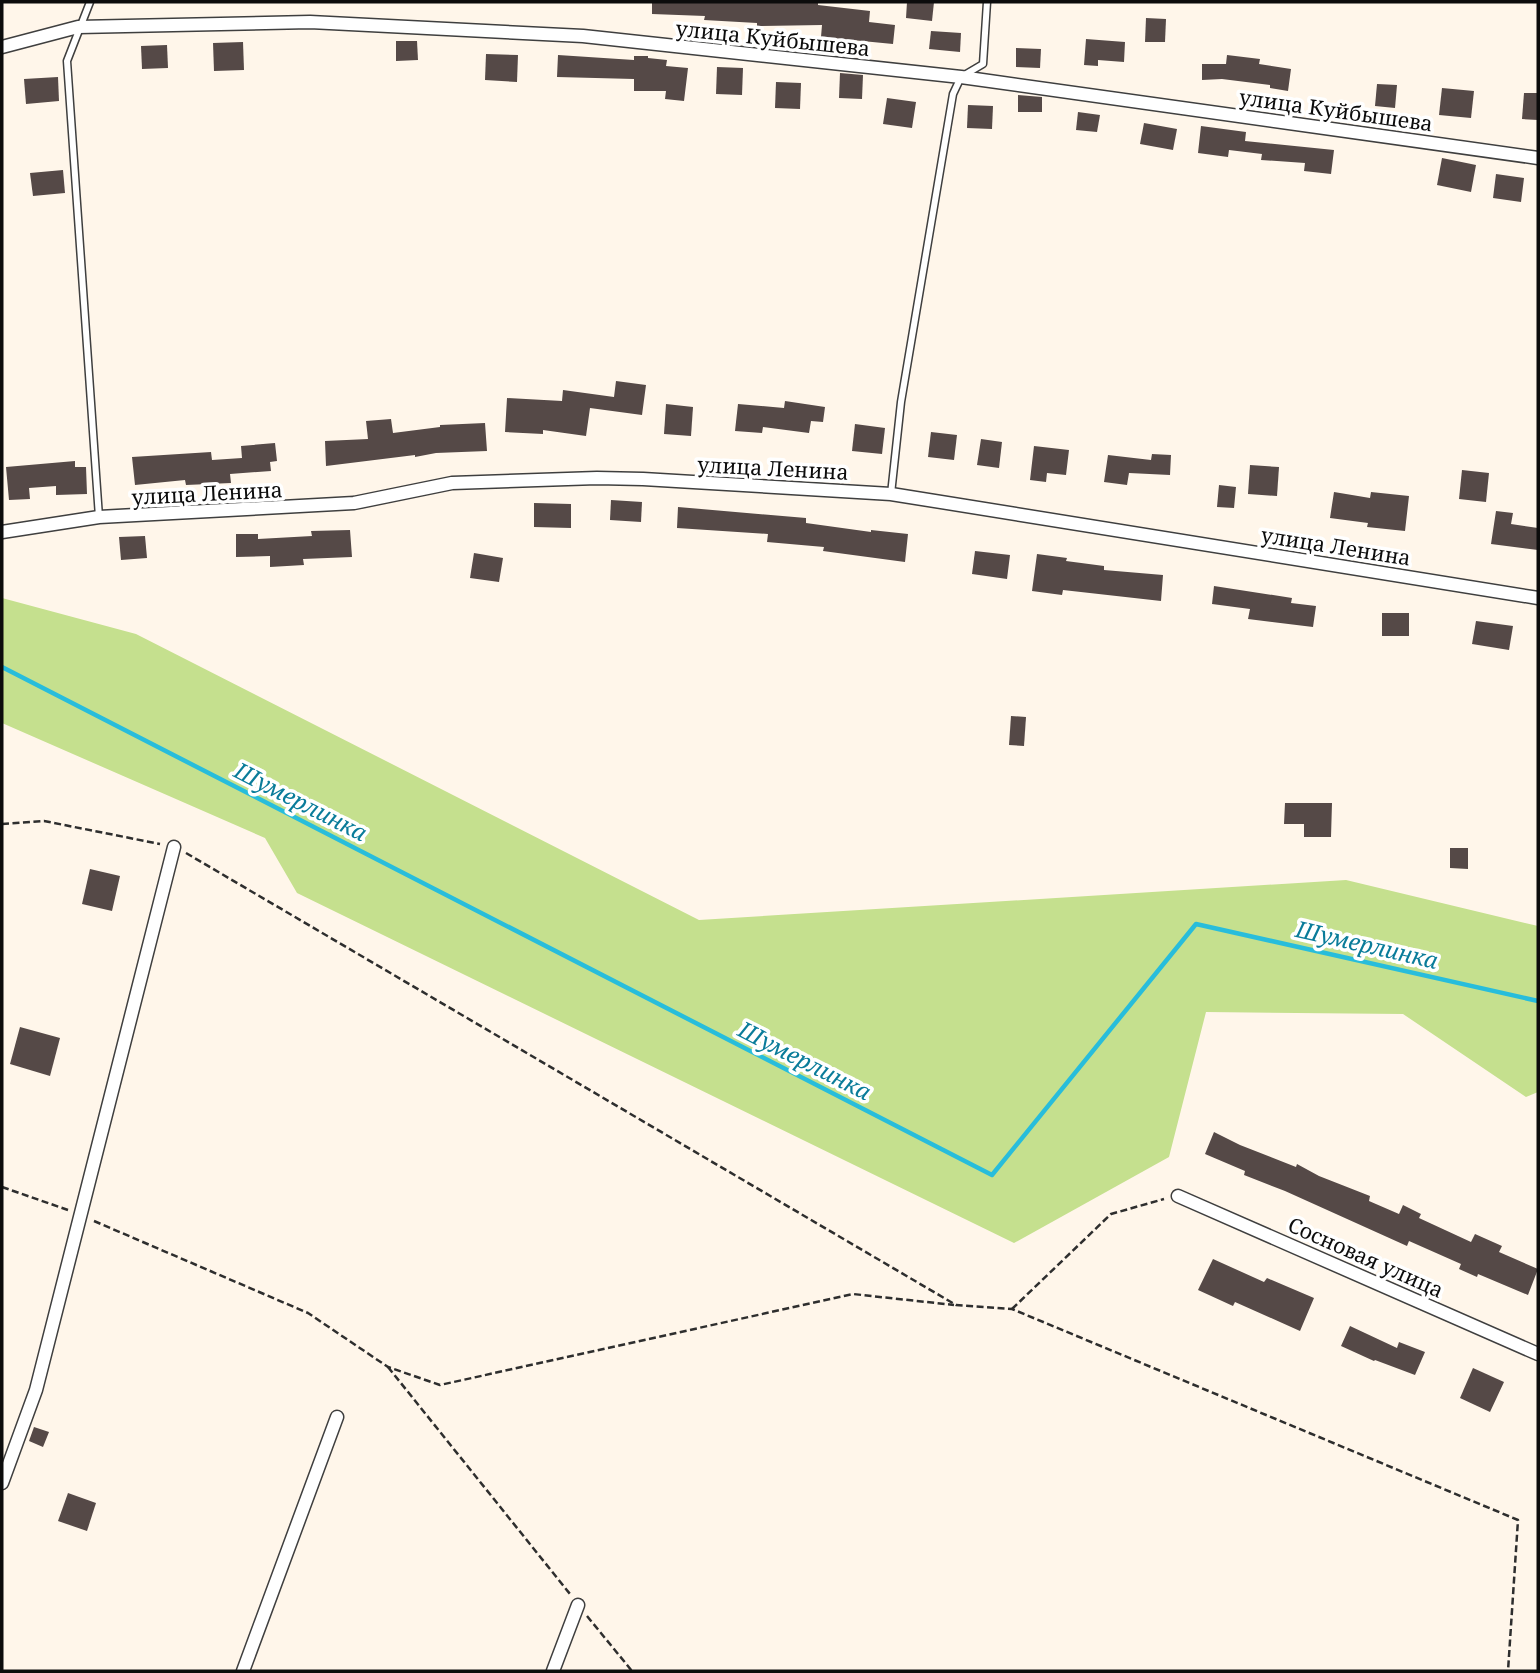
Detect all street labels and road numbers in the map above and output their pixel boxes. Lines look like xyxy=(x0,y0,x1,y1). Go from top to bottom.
street label: улица Куйбышева xyxy=(674,14,872,62)
street label: улица Куйбышева xyxy=(1237,83,1435,137)
street label: улица Ленина xyxy=(697,450,849,486)
street label: улица Ленина xyxy=(131,475,283,511)
street label: улица Ленина xyxy=(1259,520,1413,572)
street label: Сосновая улица xyxy=(1284,1210,1448,1304)

